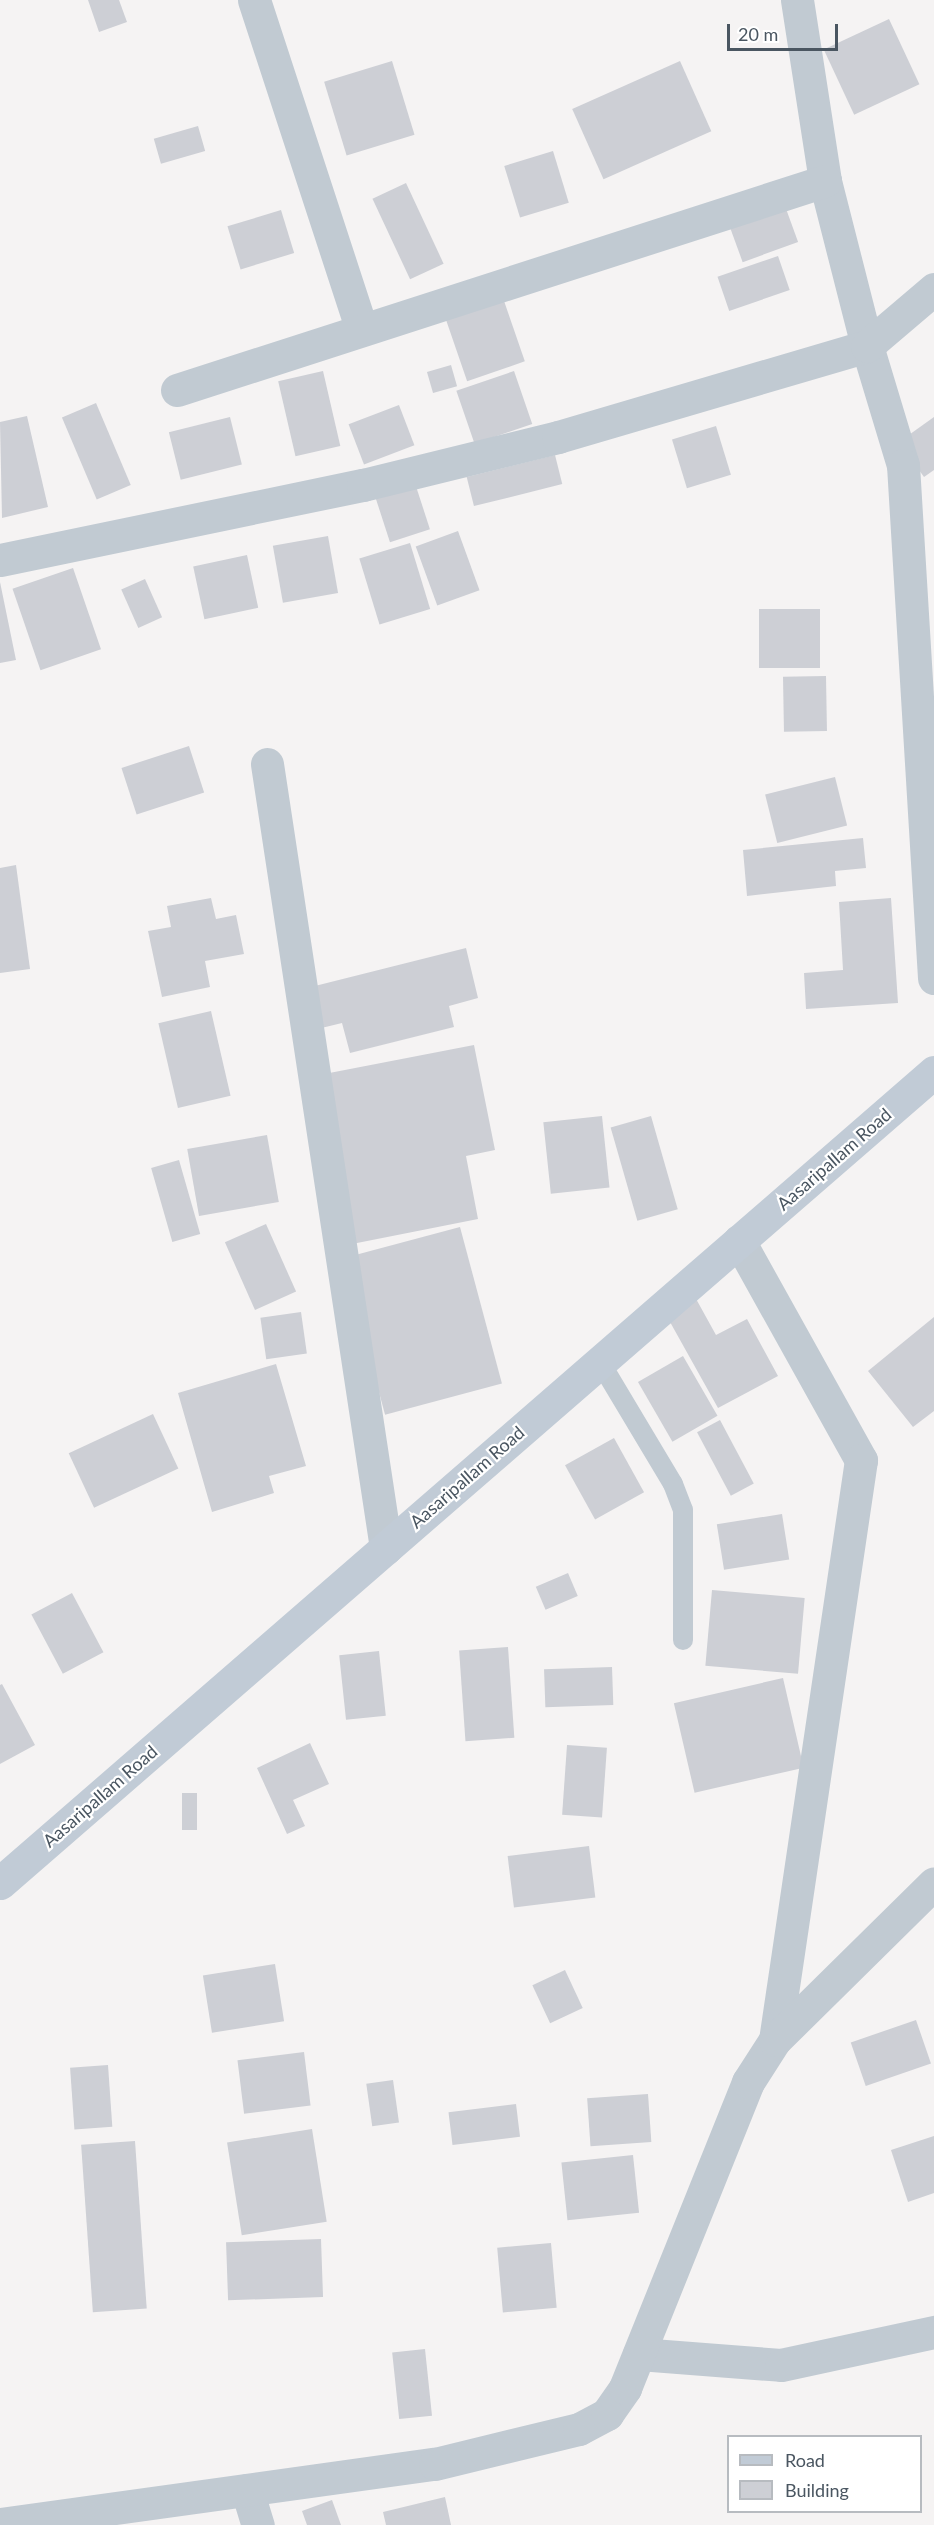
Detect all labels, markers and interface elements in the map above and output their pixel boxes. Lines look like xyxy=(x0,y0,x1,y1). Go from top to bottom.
scale bar xyxy=(730,12,841,50)
text: 20 m xyxy=(738,23,778,45)
street label: Aasaripallam Road xyxy=(772,1103,896,1215)
street label: Aasaripallam Road xyxy=(405,1421,529,1533)
street label: Aasaripallam Road xyxy=(38,1740,162,1852)
legend xyxy=(727,2435,922,2513)
text: Road xyxy=(785,2449,825,2471)
text: Building xyxy=(785,2479,849,2501)

